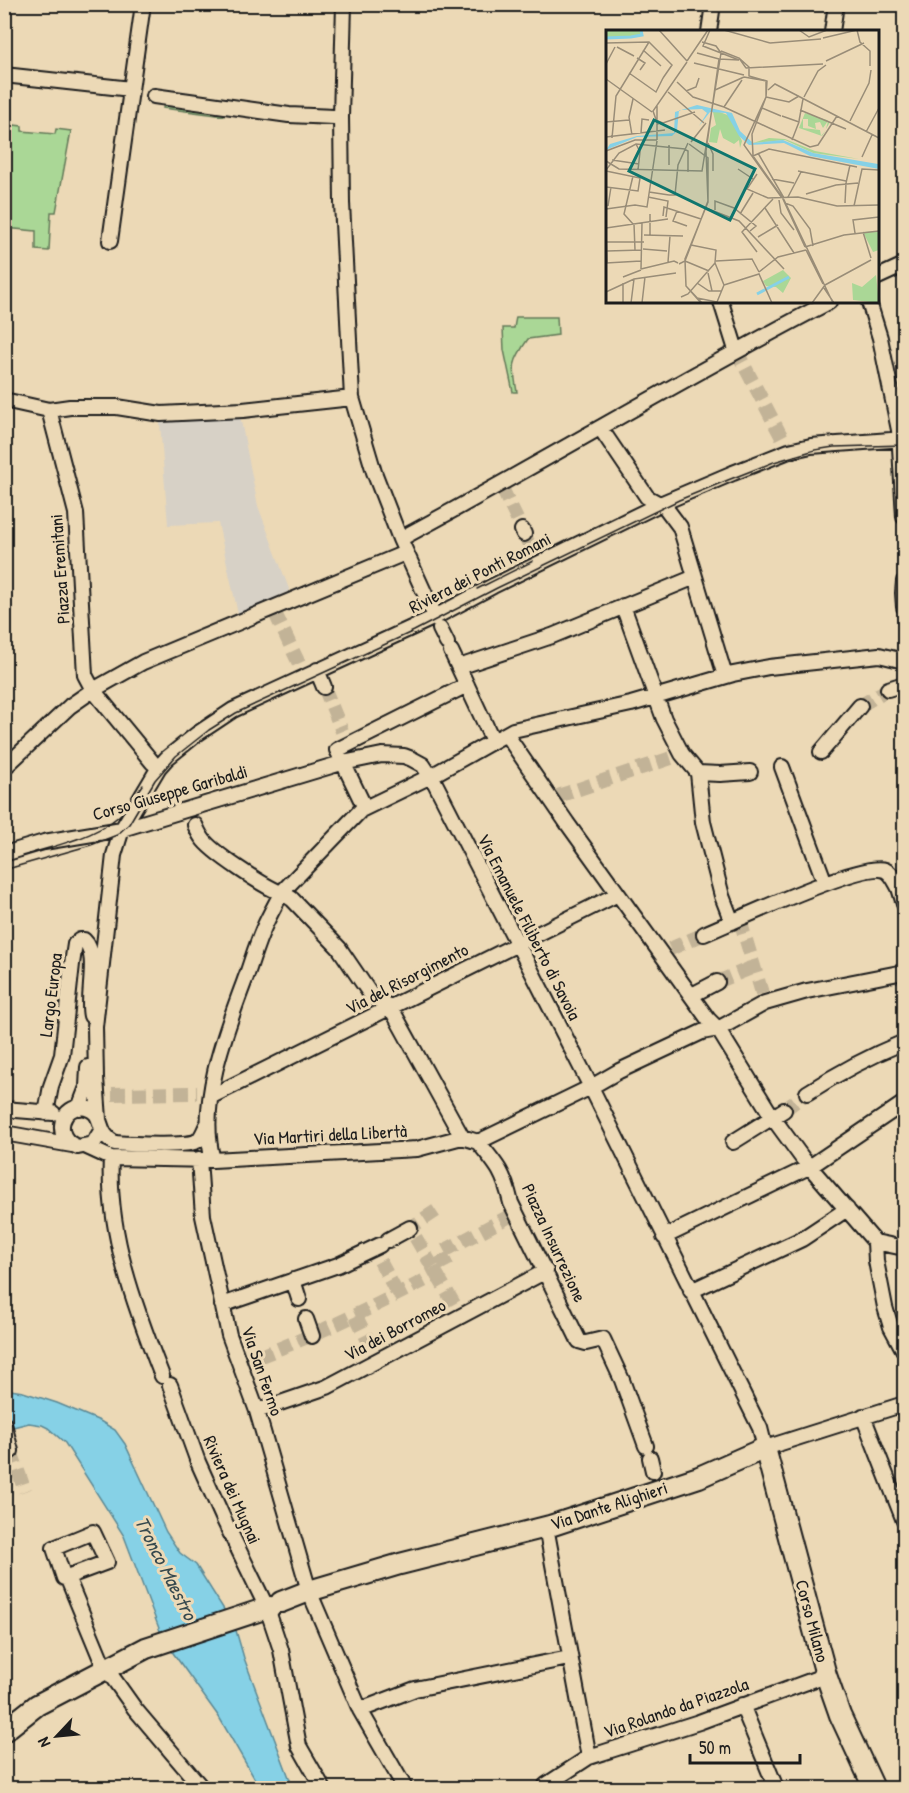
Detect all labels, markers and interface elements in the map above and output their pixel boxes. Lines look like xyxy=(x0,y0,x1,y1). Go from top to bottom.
inset map xyxy=(606,30,879,303)
street label: Piazza Eremitani xyxy=(43,513,76,625)
street label: Riviera dei Ponti Romani xyxy=(404,526,555,619)
street label: Corso Giuseppe Garibaldi xyxy=(90,758,250,827)
street label: Via Emanuele Filiberto di Savoia xyxy=(472,829,587,1024)
street label: Via del Risorgimento xyxy=(341,937,473,1020)
street label: Largo Europa xyxy=(33,952,68,1038)
street label: Via Martiri della Libertà xyxy=(252,1118,408,1151)
street label: Piazza Insurrezione xyxy=(516,1179,593,1306)
street label: Via dei Borromeo xyxy=(340,1292,450,1367)
street label: Via San Fermo xyxy=(235,1323,289,1419)
street label: Riviera dei Mugnai xyxy=(197,1432,268,1548)
street label: Via Dante Alighieri xyxy=(547,1475,671,1536)
water label: Tronco Maestro xyxy=(129,1511,205,1626)
street label: Corso Milano xyxy=(789,1577,835,1665)
street label: Via Rolando da Piazzola xyxy=(600,1671,752,1744)
north arrow xyxy=(27,1706,87,1766)
scale bar xyxy=(690,1727,800,1765)
text: N xyxy=(32,1733,55,1751)
text: 50 m xyxy=(699,1735,731,1760)

